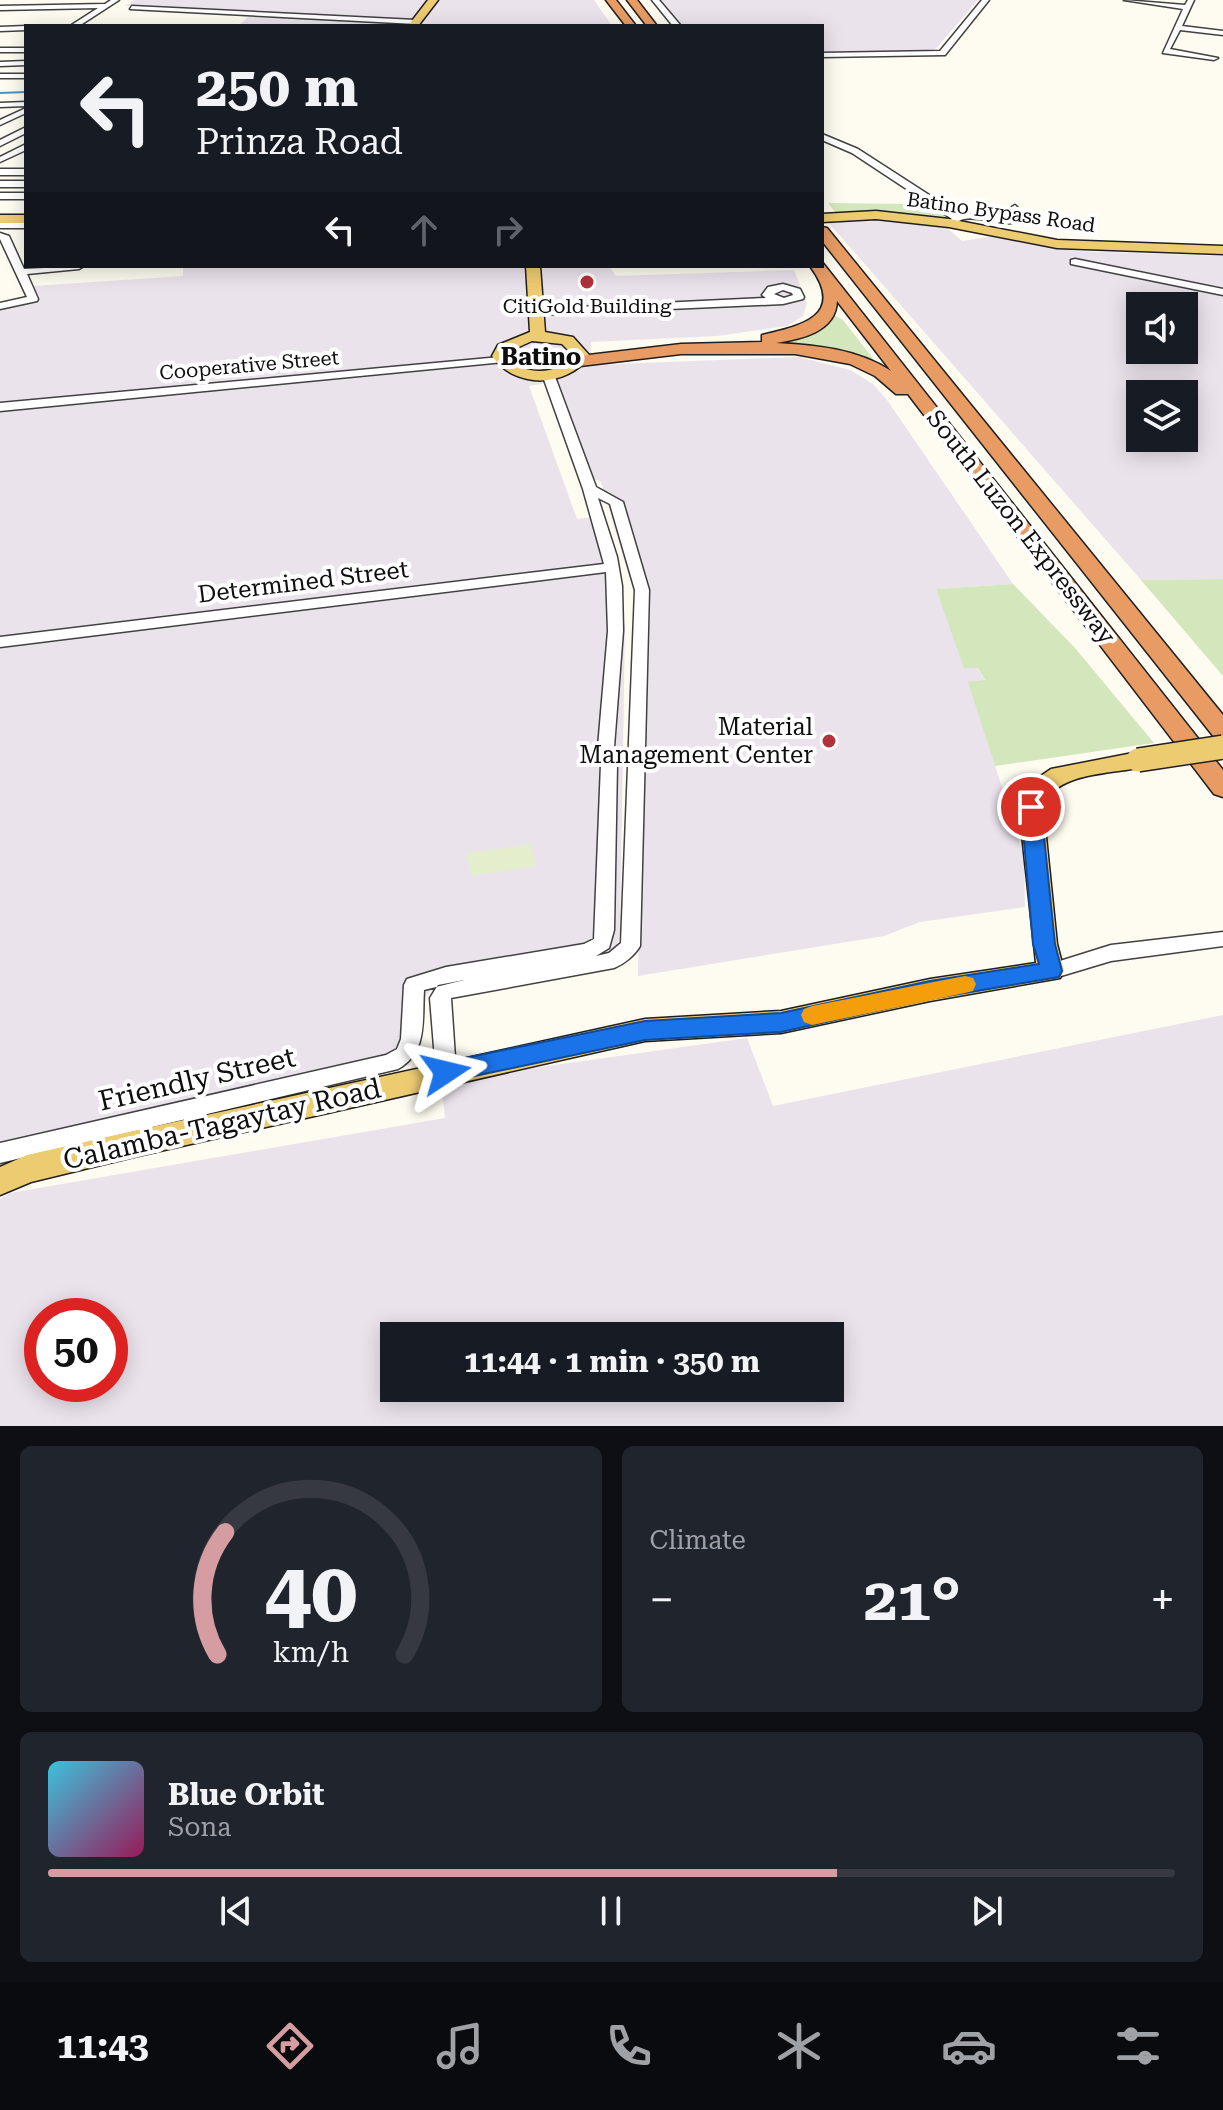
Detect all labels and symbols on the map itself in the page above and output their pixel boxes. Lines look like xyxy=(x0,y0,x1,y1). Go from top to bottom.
street label: Batino Bypass Road xyxy=(905,187,1097,237)
marker: CitiGold Building xyxy=(578,273,596,291)
place label: CitiGold Building xyxy=(503,294,672,318)
district label: Batino xyxy=(501,343,581,371)
street label: Cooperative Street xyxy=(158,345,340,385)
street label: South Luzon Expressway xyxy=(921,404,1122,650)
street label: Determined Street xyxy=(196,555,410,609)
place label: Material Management Center xyxy=(579,713,813,769)
marker: Material Management Center xyxy=(820,732,838,750)
pin xyxy=(997,773,1065,841)
position arrow xyxy=(404,1030,488,1114)
street label: Friendly Street xyxy=(95,1040,299,1118)
street label: Calamba-Tagaytay Road xyxy=(60,1071,384,1177)
speed limit sign: 50 xyxy=(24,1298,128,1402)

